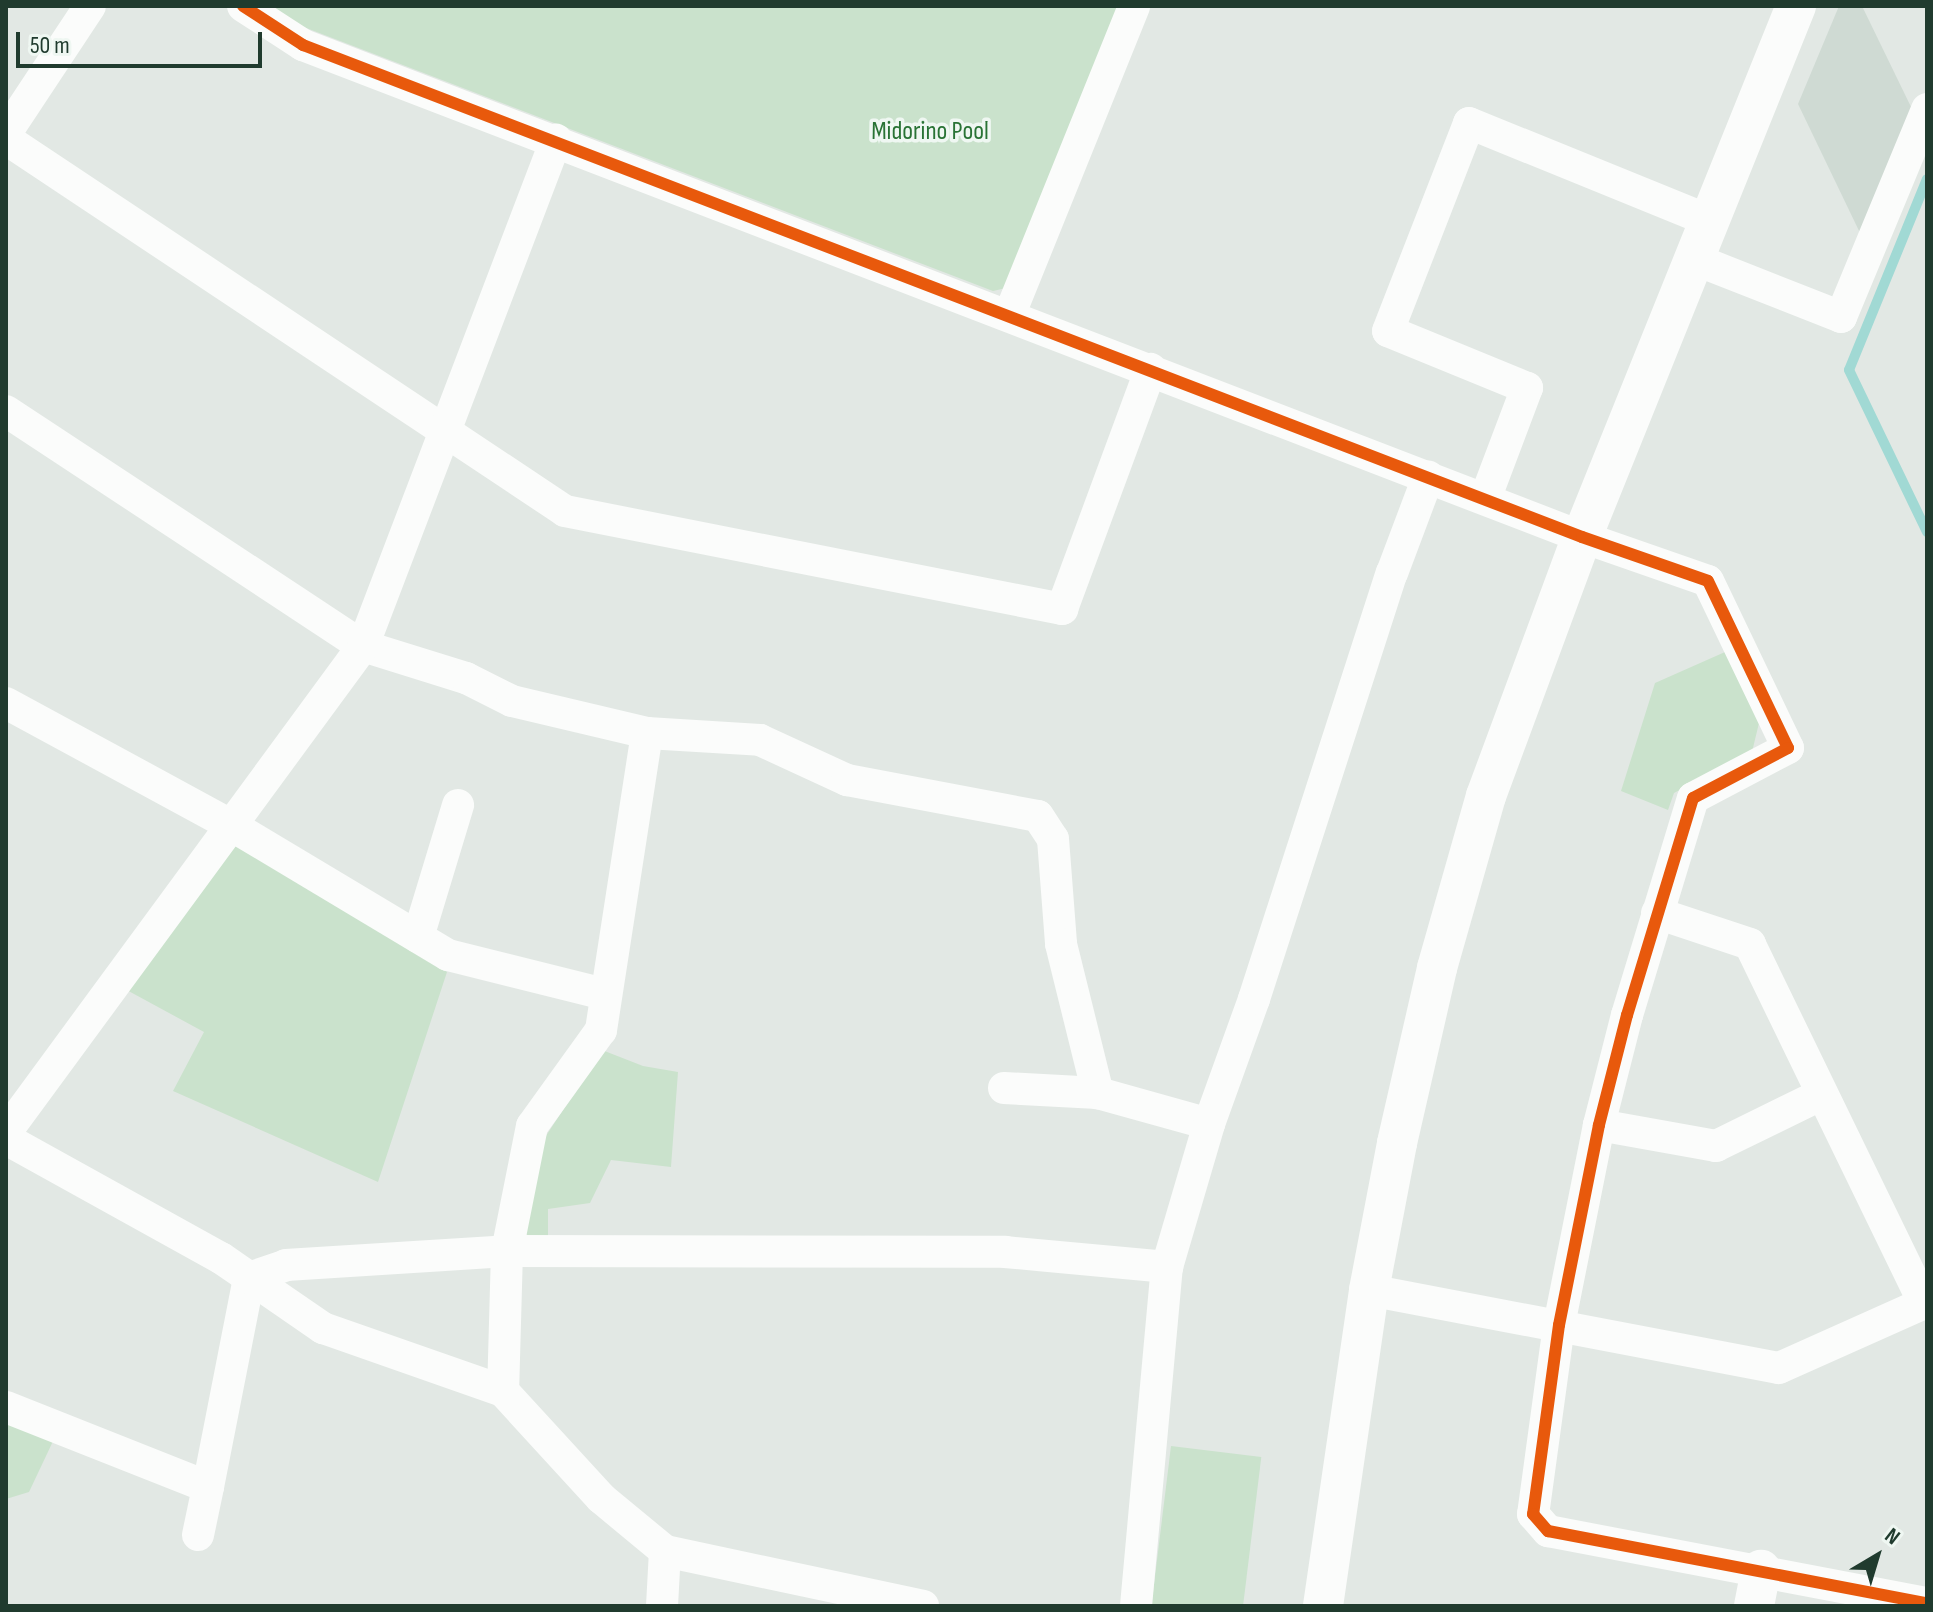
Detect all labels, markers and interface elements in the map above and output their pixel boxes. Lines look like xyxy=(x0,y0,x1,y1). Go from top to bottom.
scale bar xyxy=(20,16,266,66)
text: 50 m xyxy=(30,31,70,60)
park label: Midorino Pool xyxy=(871,116,989,148)
north arrow xyxy=(1837,1516,1917,1596)
text: N xyxy=(1879,1522,1905,1551)

